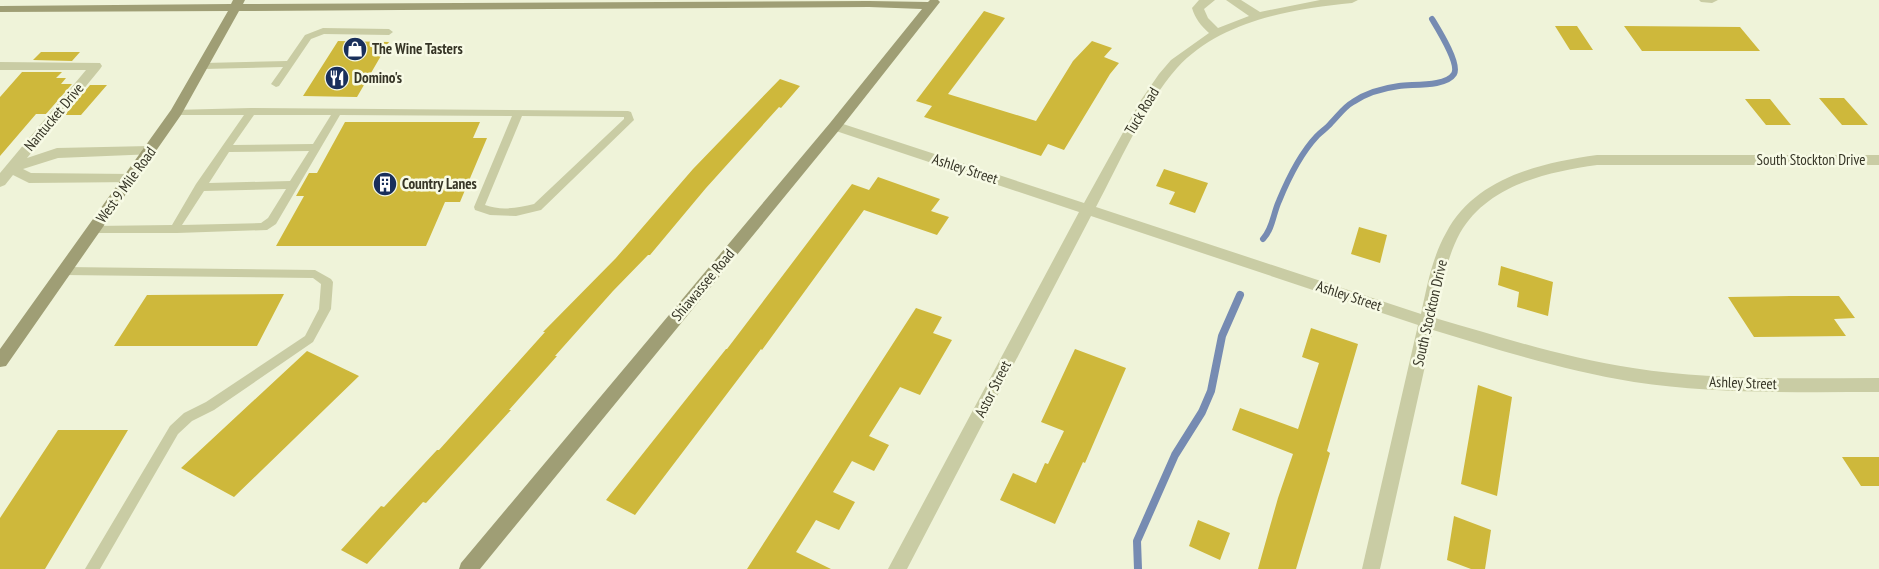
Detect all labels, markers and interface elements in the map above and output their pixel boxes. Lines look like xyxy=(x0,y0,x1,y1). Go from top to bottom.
shop icon: The Wine Tasters xyxy=(342,36,368,62)
place label: The Wine Tasters xyxy=(372,39,463,58)
restaurant icon: Domino's xyxy=(324,65,350,91)
place label: Domino's xyxy=(354,68,402,87)
street label: Nantucket Drive xyxy=(20,79,88,155)
street label: Tuck Road xyxy=(1120,84,1163,138)
street label: West 9 Mile Road xyxy=(92,143,160,226)
street label: Ashley Street xyxy=(930,149,1000,188)
street label: South Stockton Drive xyxy=(1757,150,1865,169)
building icon: Country Lanes xyxy=(372,171,398,197)
place label: Country Lanes xyxy=(402,174,477,193)
street label: Shiawassee Road xyxy=(667,245,738,325)
street label: South Stockton Drive xyxy=(1408,258,1451,368)
street label: Ashley Street xyxy=(1314,276,1384,315)
street label: Astor Street xyxy=(970,357,1015,420)
street label: Ashley Street xyxy=(1709,372,1777,393)

